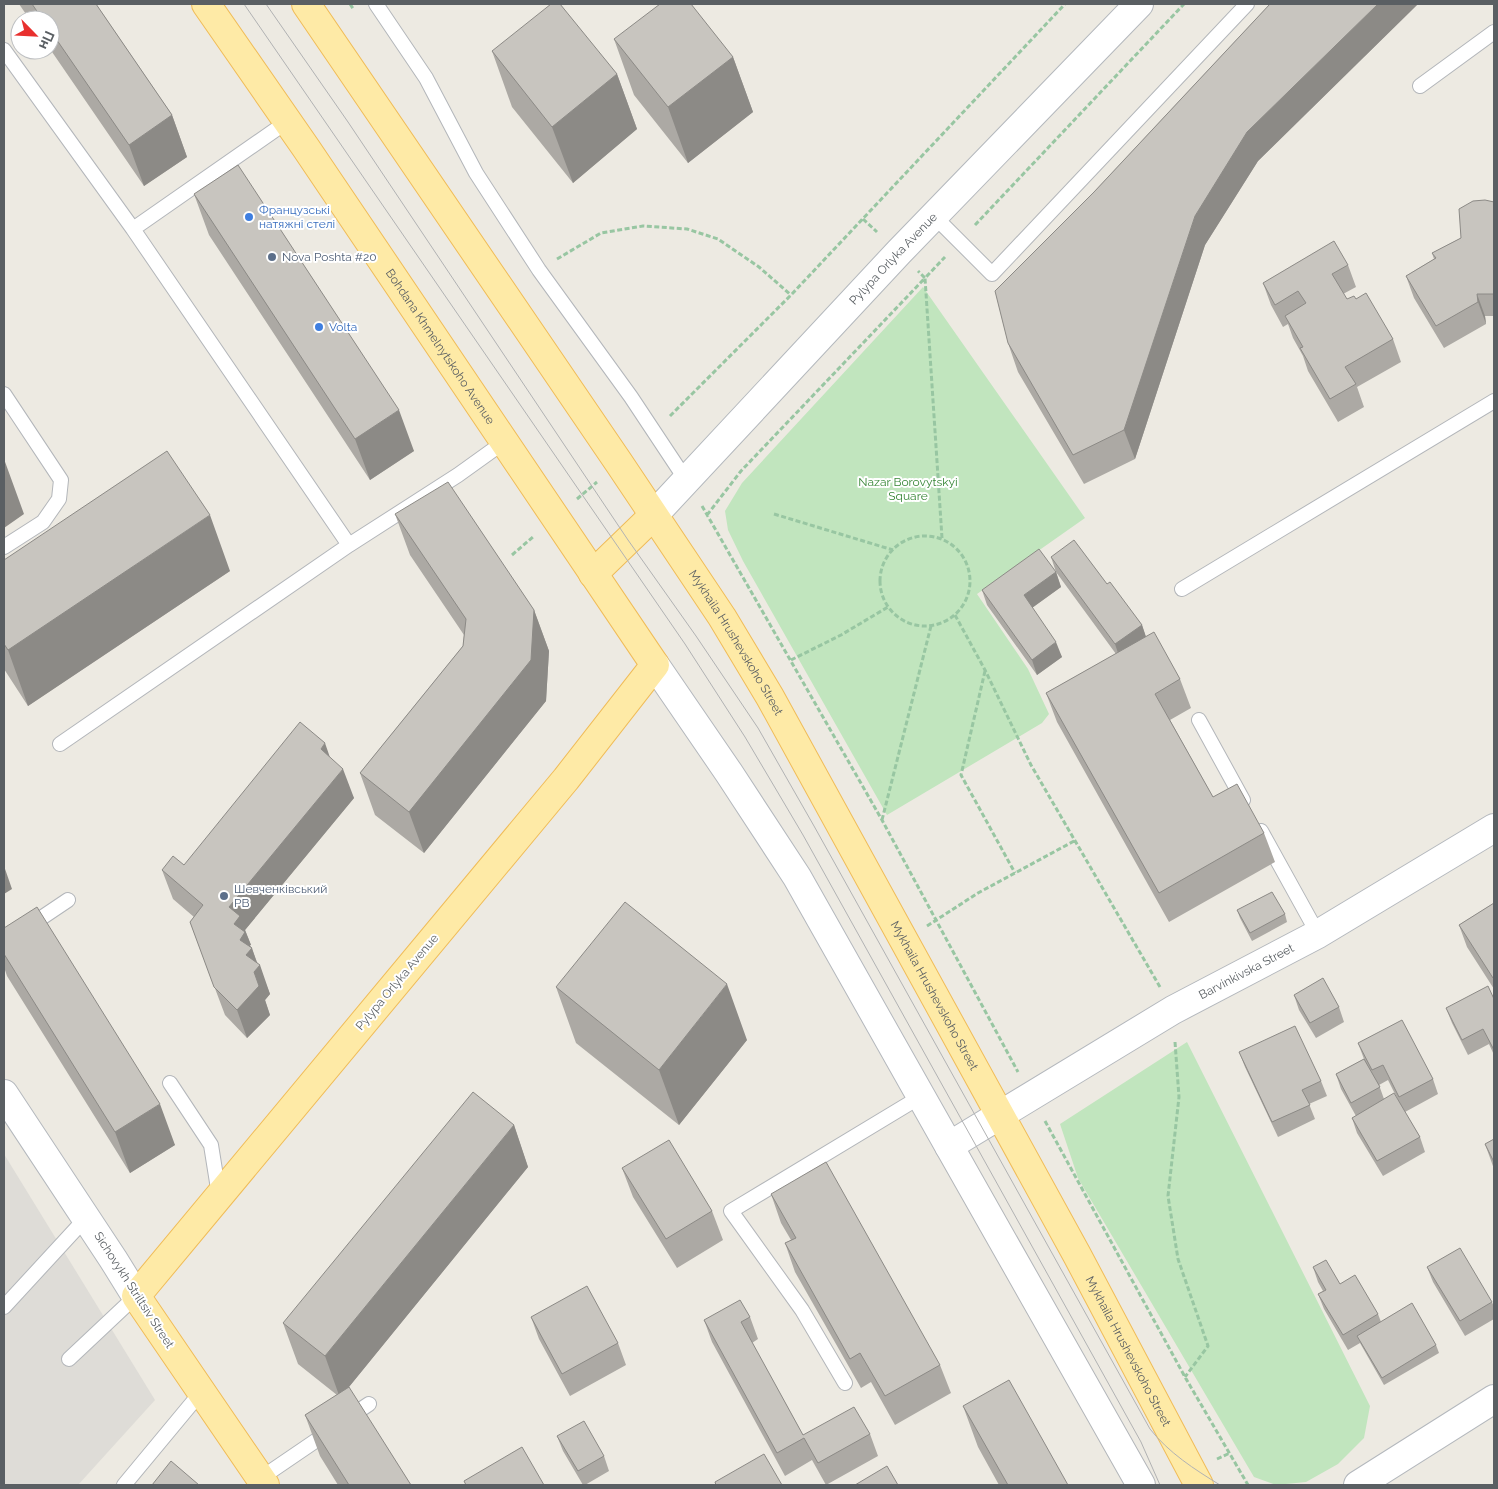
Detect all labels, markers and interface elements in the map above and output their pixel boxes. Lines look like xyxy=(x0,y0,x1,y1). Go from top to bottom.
north arrow xyxy=(10,10,60,60)
text: Пн xyxy=(36,29,58,52)
place label: Французські натяжні стелі xyxy=(259,203,335,231)
street label: Pylypa Orlyka Avenue xyxy=(847,210,940,308)
marker: Французські натяжні стелі xyxy=(243,211,255,223)
place label: Nova Poshta #20 xyxy=(282,250,377,264)
marker: Nova Poshta #20 xyxy=(266,251,278,263)
street label: Bohdana Khmelnytskoho Avenue xyxy=(383,266,497,427)
place label: Volta xyxy=(329,320,357,334)
marker: Volta xyxy=(313,321,325,333)
park label: Nazar Borovytskyi Square xyxy=(858,475,958,503)
street label: Mykhaila Hrushevskoho Street xyxy=(686,567,786,718)
place label: Шевченківський РВ xyxy=(234,882,327,910)
marker: Шевченківський РВ xyxy=(218,890,230,902)
street label: Mykhaila Hrushevskoho Street xyxy=(888,919,981,1073)
street label: Pylypa Orlyka Avenue xyxy=(353,931,441,1033)
street label: Barvinkivska Street xyxy=(1197,941,1296,1002)
street label: Sichovykh Striltsiv Street xyxy=(91,1229,177,1351)
street label: Mykhaila Hrushevskoho Street xyxy=(1082,1274,1174,1429)

